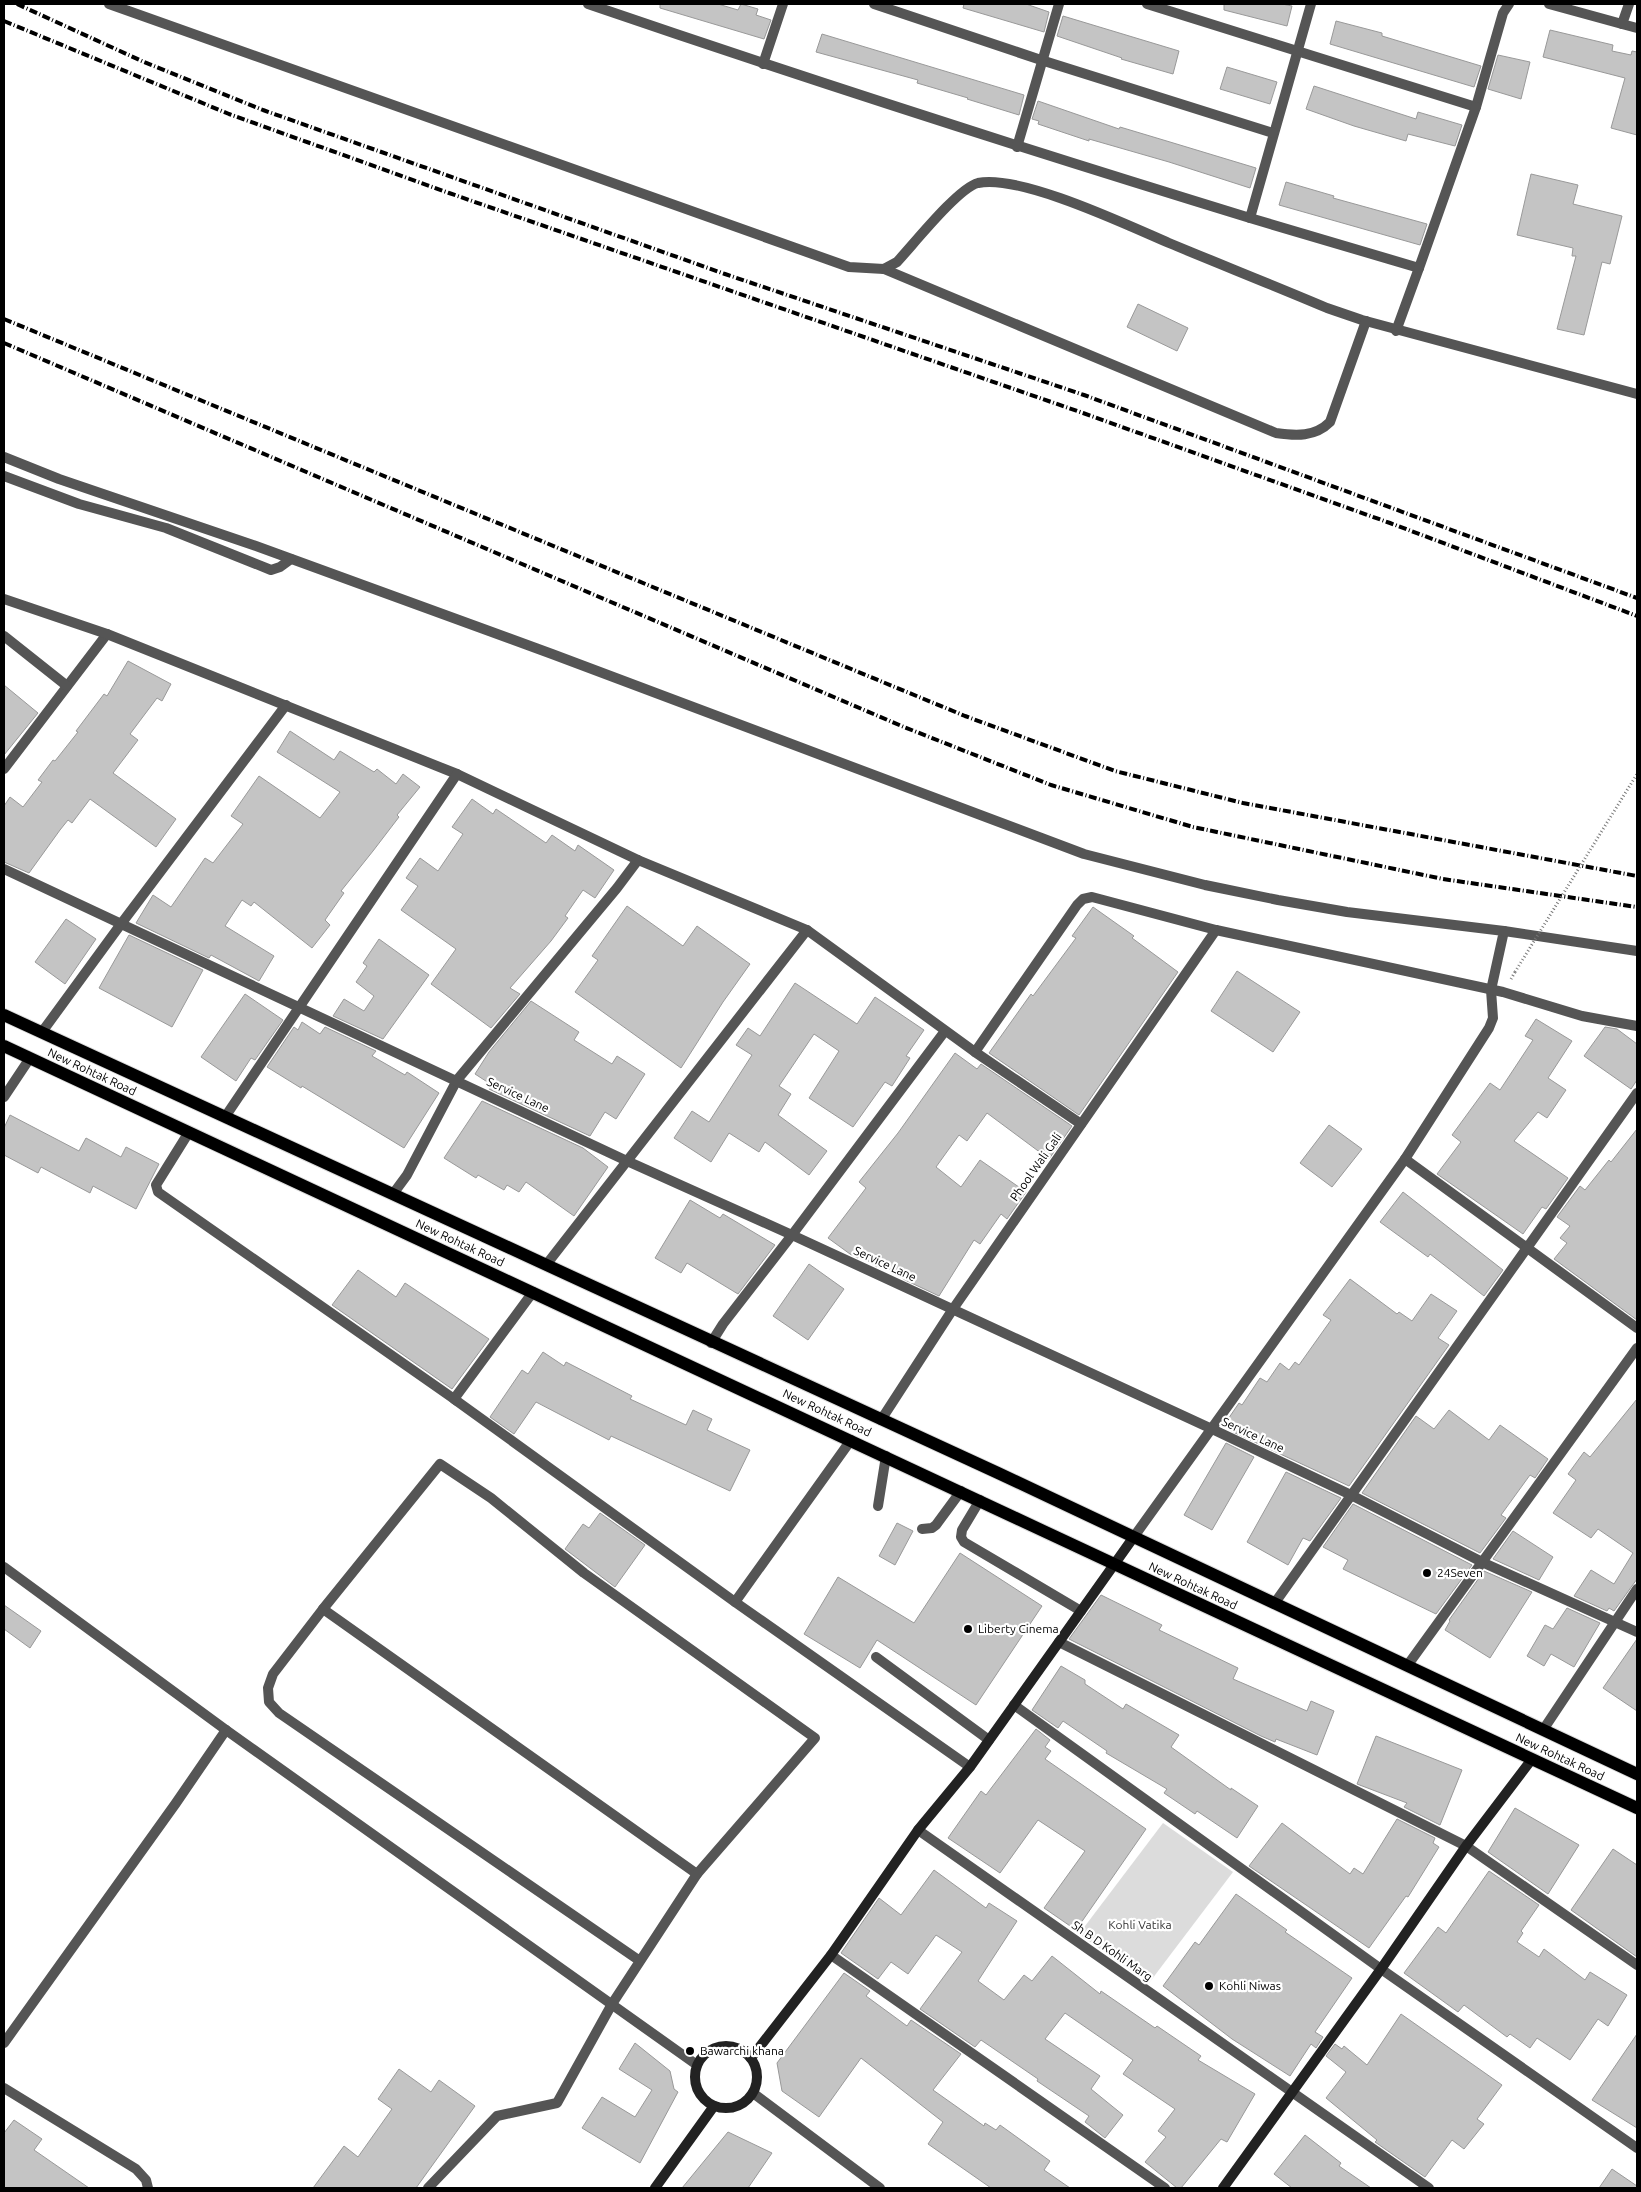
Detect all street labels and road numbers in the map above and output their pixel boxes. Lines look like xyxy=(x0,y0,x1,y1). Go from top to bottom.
street label: New Rohtak Road xyxy=(46,1045,138,1098)
street label: Service Lane xyxy=(485,1074,551,1115)
street label: Phool Wali Gali xyxy=(1007,1130,1064,1203)
street label: New Rohtak Road xyxy=(414,1216,506,1269)
street label: Service Lane xyxy=(852,1243,918,1284)
street label: New Rohtak Road xyxy=(781,1386,873,1439)
street label: Service Lane xyxy=(1220,1414,1286,1455)
street label: New Rohtak Road xyxy=(1147,1559,1239,1612)
street label: New Rohtak Road xyxy=(1514,1730,1606,1783)
street label: Sh B D Kohli Marg xyxy=(1070,1918,1155,1983)

